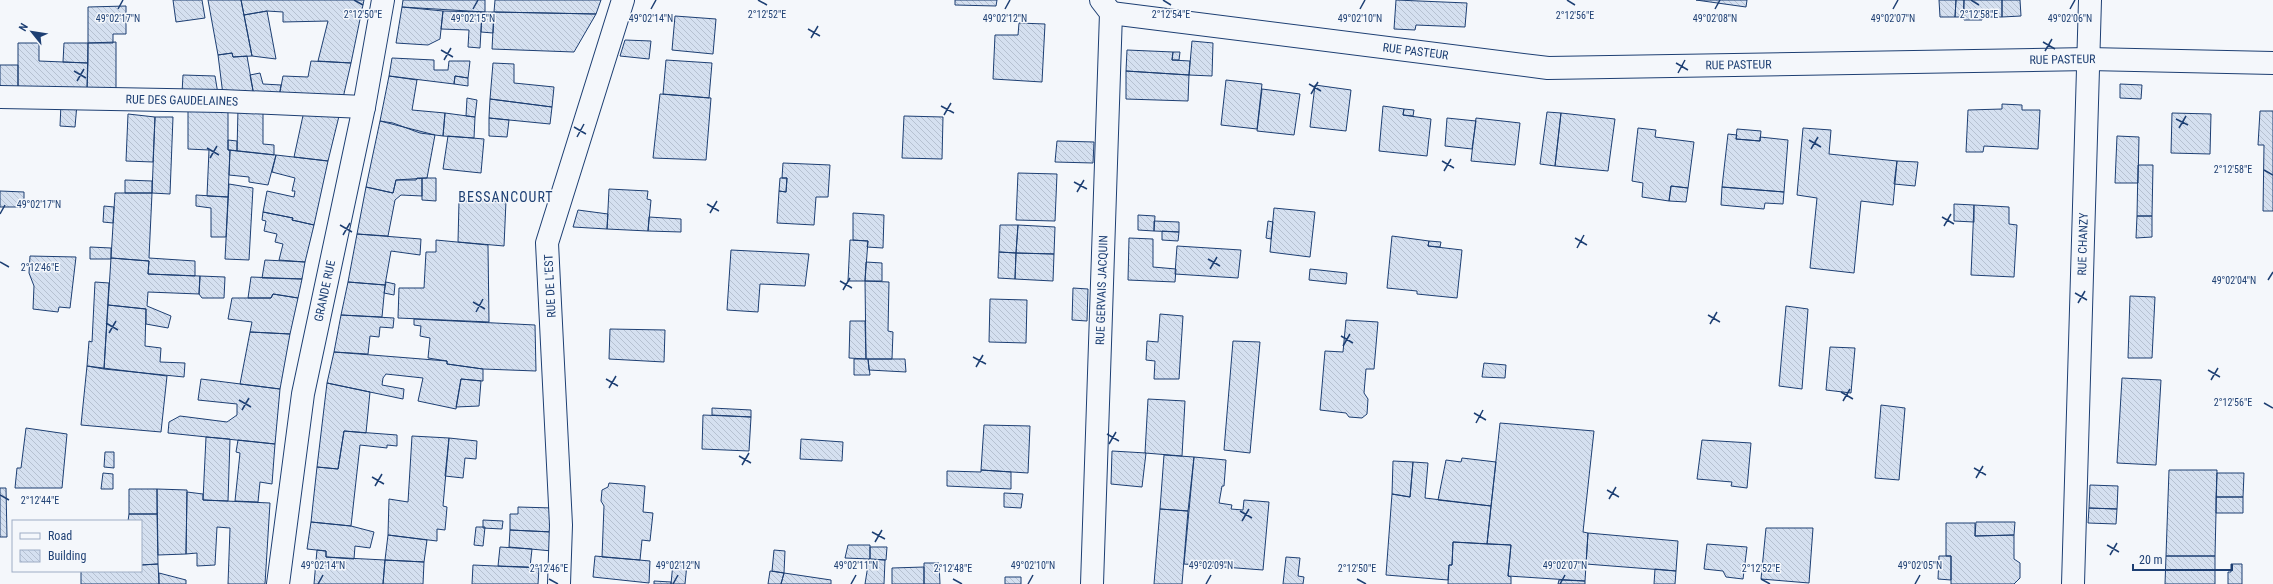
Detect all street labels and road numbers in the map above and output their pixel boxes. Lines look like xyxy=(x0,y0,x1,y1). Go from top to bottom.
street label: RUE PASTEUR xyxy=(1382,40,1450,62)
street label: RUE PASTEUR xyxy=(2029,52,2096,67)
street label: RUE PASTEUR xyxy=(1705,57,1772,72)
street label: RUE DES GAUDELAINES xyxy=(126,92,239,109)
street label: RUE CHANZY xyxy=(2075,212,2091,276)
street label: RUE GERVAIS JACQUIN xyxy=(1093,235,1111,345)
street label: RUE DE L'EST xyxy=(541,254,559,318)
street label: GRANDE RUE xyxy=(312,259,338,323)

